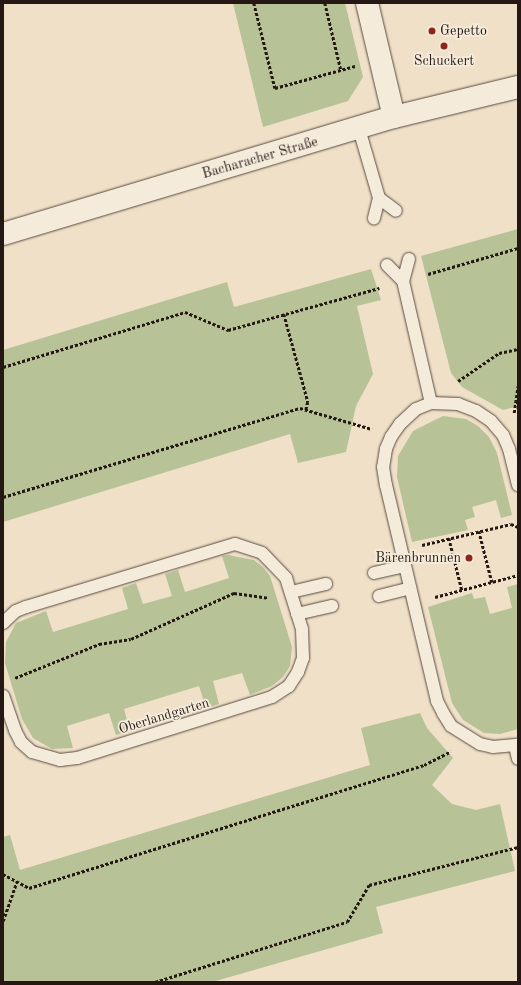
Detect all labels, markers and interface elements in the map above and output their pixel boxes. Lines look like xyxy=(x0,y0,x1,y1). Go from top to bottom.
place label: Gepetto xyxy=(440,23,487,39)
marker: Gepetto xyxy=(427,26,437,36)
marker: Schuckert xyxy=(439,41,449,51)
place label: Schuckert xyxy=(414,53,474,69)
street label: Bacharacher Straße xyxy=(200,133,320,183)
place label: Bärenbrunnen xyxy=(375,550,461,566)
marker: Bärenbrunnen xyxy=(464,553,474,563)
street label: Oberlandgarten xyxy=(117,694,211,738)

